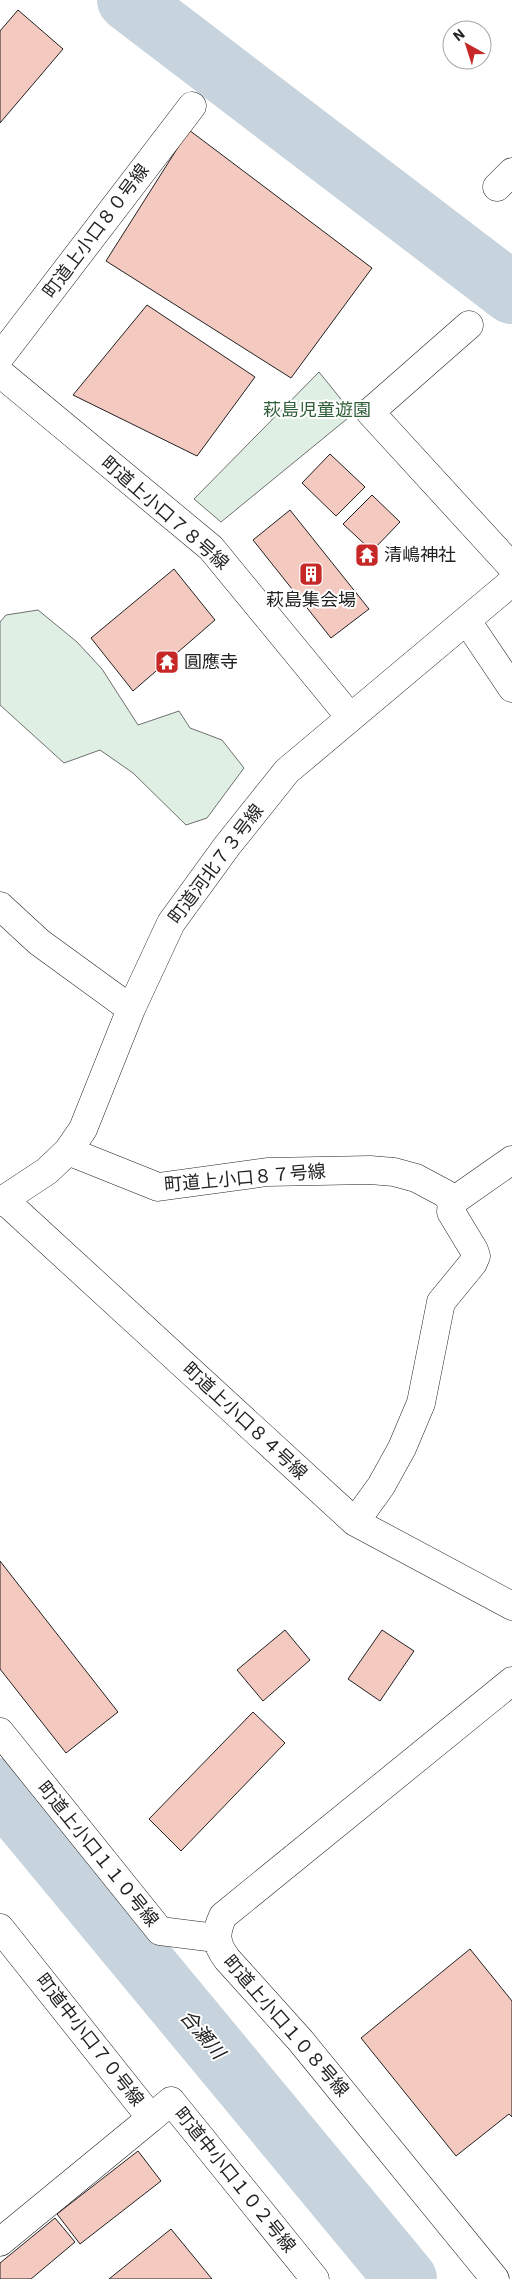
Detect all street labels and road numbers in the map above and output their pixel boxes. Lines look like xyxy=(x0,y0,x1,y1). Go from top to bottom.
street label: 町道上小口８０号線 xyxy=(38,159,154,302)
street label: 町道上小口７８号線 xyxy=(97,451,234,574)
street label: 町道河北７３号線 xyxy=(163,799,268,928)
street label: 町道上小口８７号線 xyxy=(163,1159,327,1196)
street label: 町道上小口８４号線 xyxy=(178,1357,312,1484)
street label: 町道上小口１１０号線 xyxy=(33,1777,164,1931)
street label: 町道上小口１０８号線 xyxy=(219,1950,354,2101)
street label: 町道中小口７０号線 xyxy=(31,1969,149,2111)
street label: 町道中小口１０２号線 xyxy=(170,2103,301,2257)

